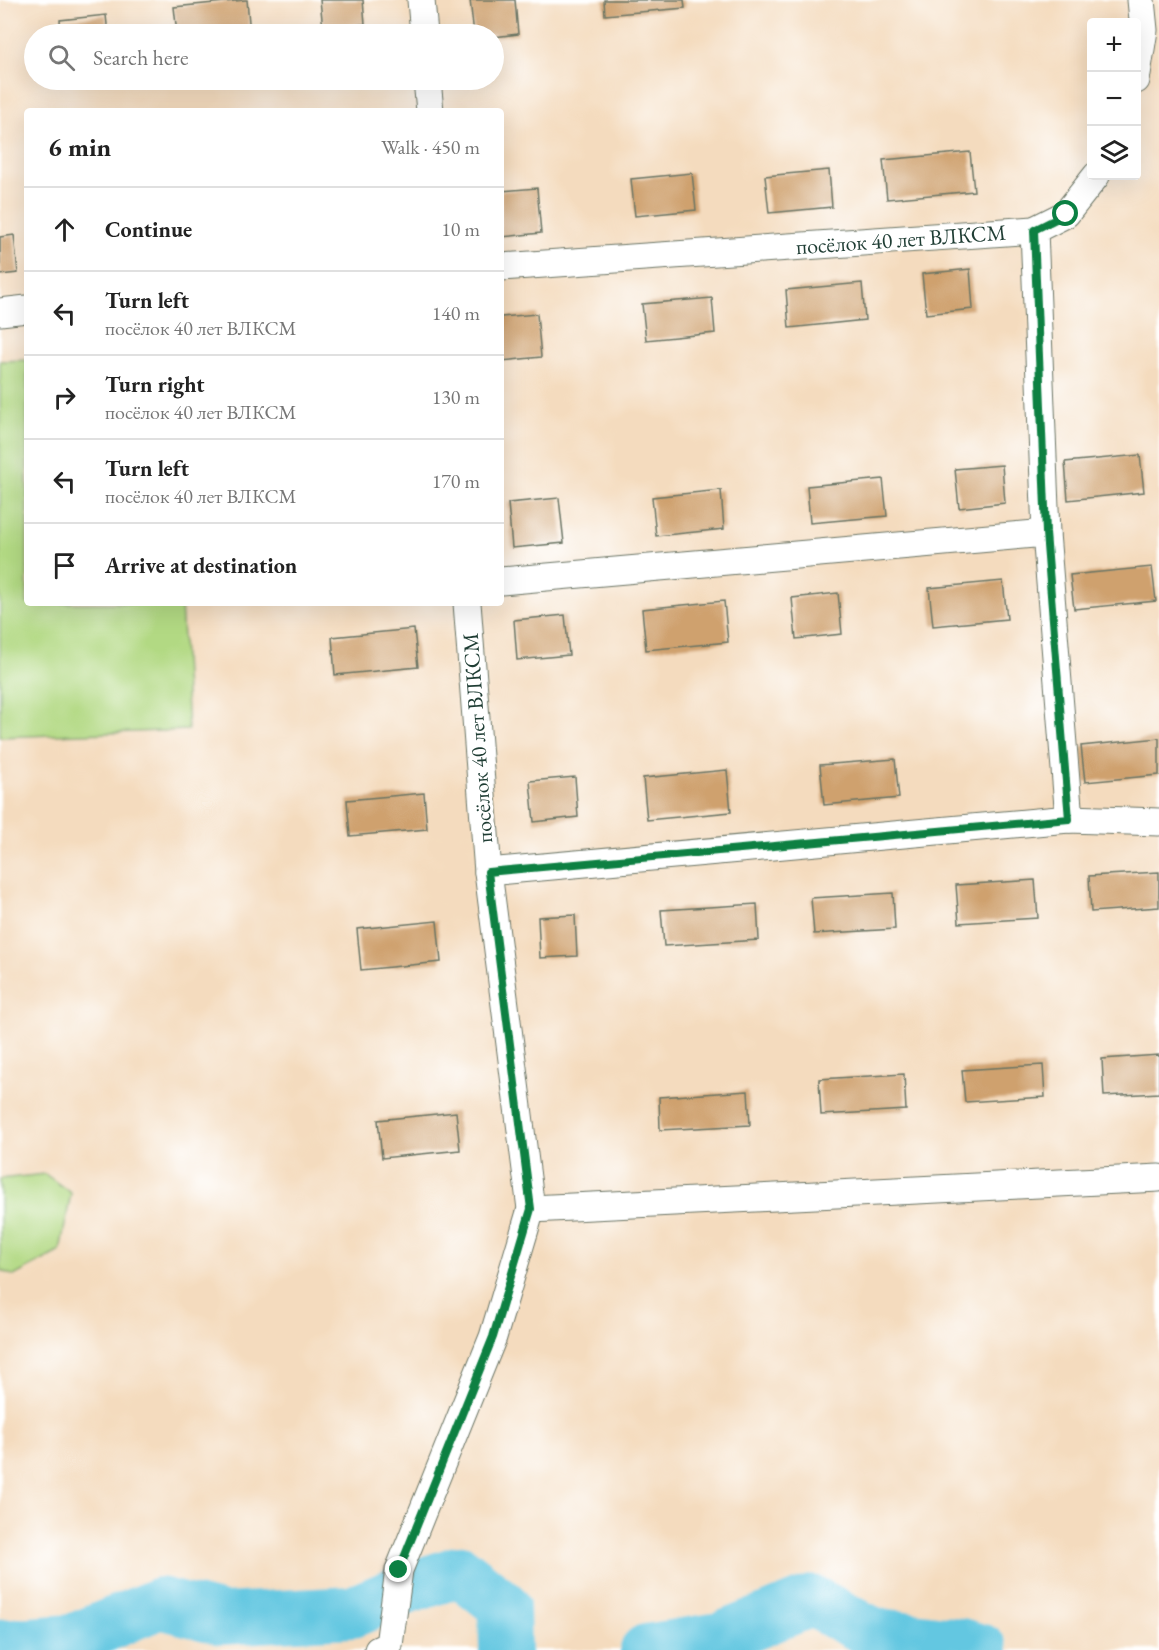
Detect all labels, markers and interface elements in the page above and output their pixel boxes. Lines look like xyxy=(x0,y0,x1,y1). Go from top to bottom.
map controls xyxy=(1087,18,1141,180)
button: + xyxy=(1087,18,1141,72)
search box xyxy=(24,24,504,90)
icon: search xyxy=(45,41,78,74)
text: Search here xyxy=(93,43,188,72)
button: − xyxy=(1087,72,1141,126)
button: layers xyxy=(1087,126,1141,180)
text: 6 min xyxy=(48,130,111,164)
text: Walk · 450 m xyxy=(381,134,480,160)
route start xyxy=(1052,200,1078,226)
icon: ahead xyxy=(48,213,81,246)
text: Continue xyxy=(105,215,192,244)
text: 10 m xyxy=(441,216,480,242)
street label: посёлок 40 лет ВЛКСМ xyxy=(795,218,1007,261)
text: Turn left xyxy=(105,286,189,315)
icon: left xyxy=(48,297,81,330)
text: 140 m xyxy=(432,300,480,326)
text: посёлок 40 лет ВЛКСМ xyxy=(105,315,297,341)
text: Turn right xyxy=(105,370,204,399)
icon: right xyxy=(48,381,81,414)
text: 130 m xyxy=(432,384,480,410)
text: посёлок 40 лет ВЛКСМ xyxy=(105,399,297,425)
text: Turn left xyxy=(105,454,189,483)
icon: left xyxy=(48,465,81,498)
text: 170 m xyxy=(432,468,480,494)
text: посёлок 40 лет ВЛКСМ xyxy=(105,483,297,509)
icon: arrive xyxy=(48,549,81,582)
text: Arrive at destination xyxy=(105,551,297,580)
street label: посёлок 40 лет ВЛКСМ xyxy=(456,632,499,844)
route end xyxy=(385,1556,411,1582)

